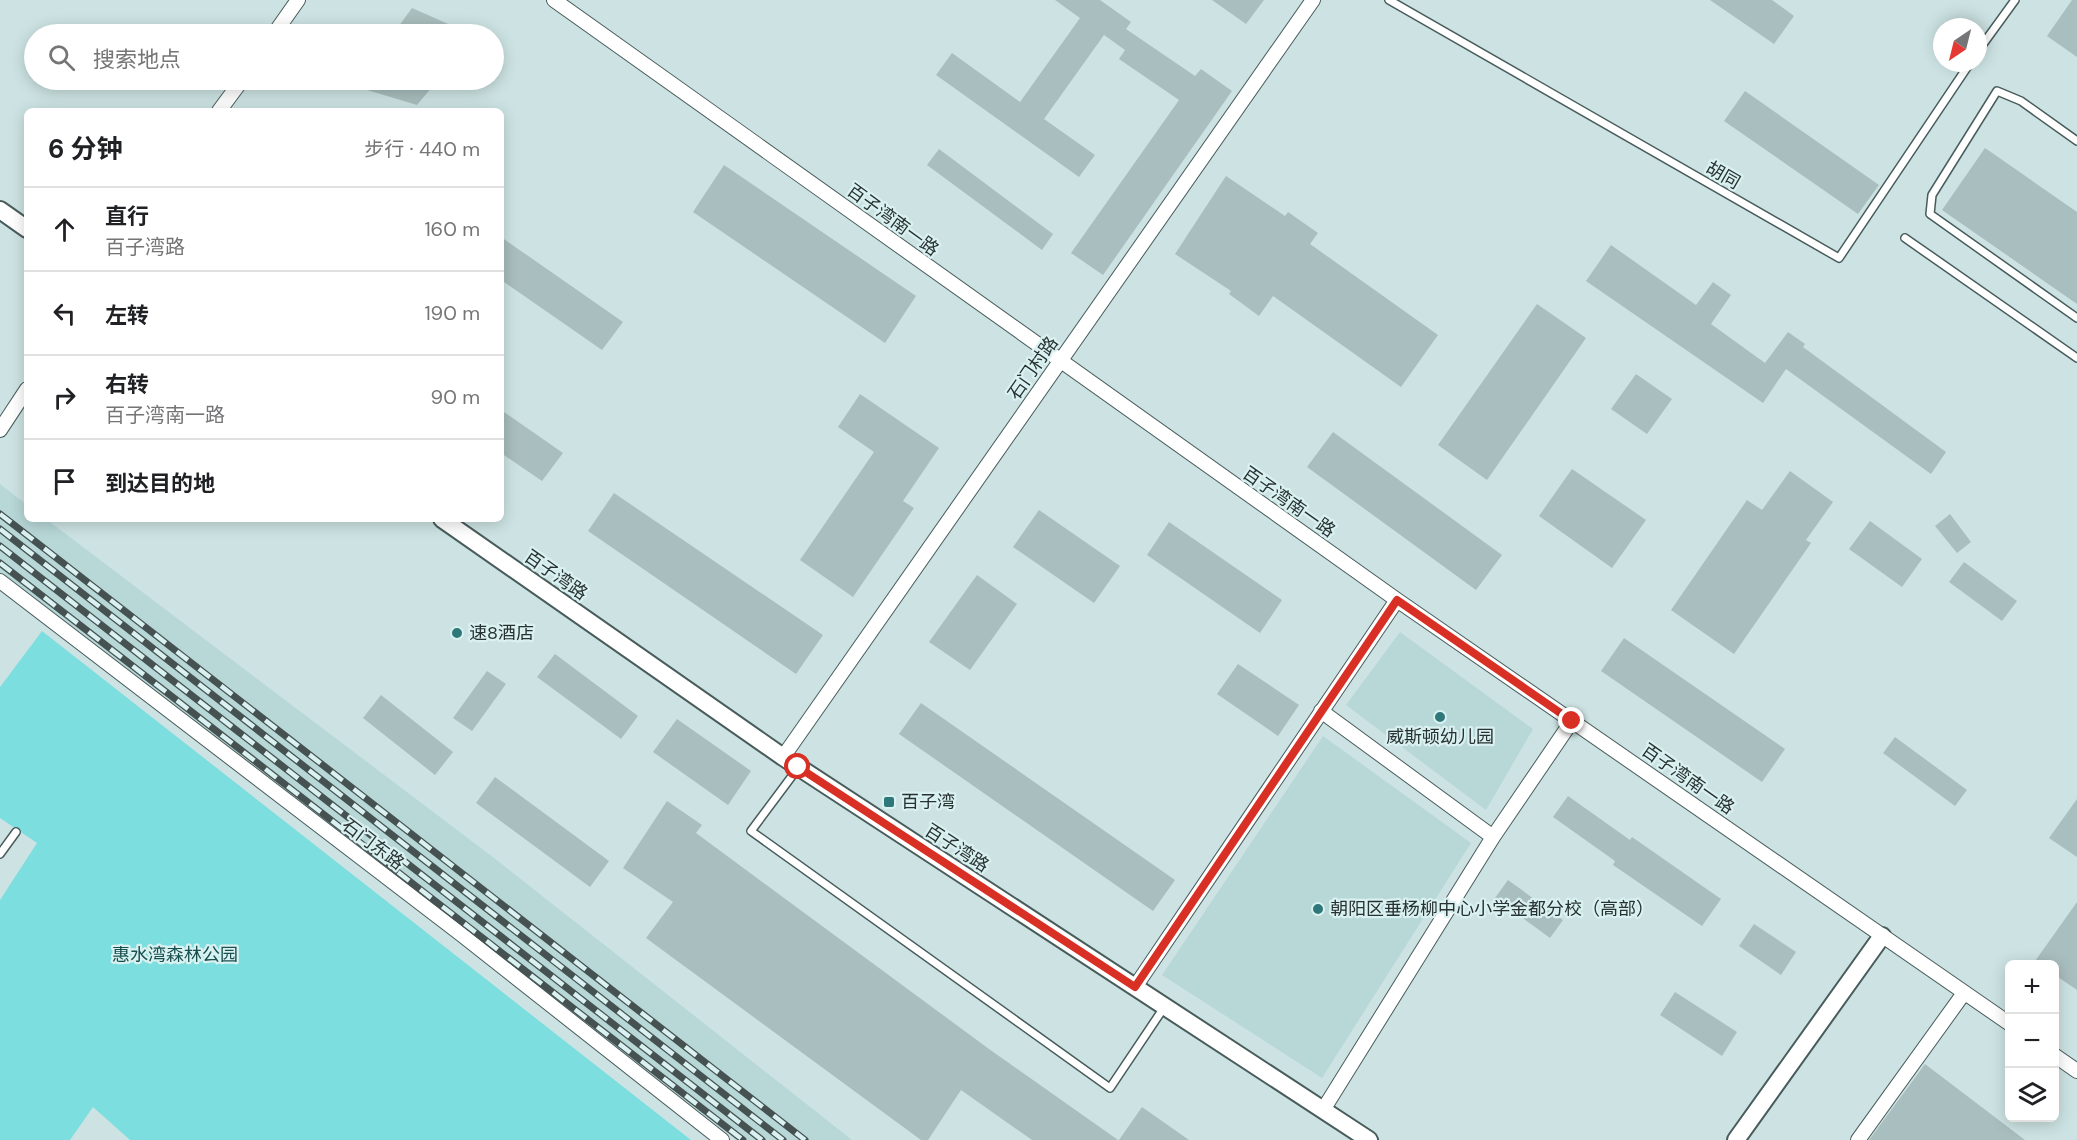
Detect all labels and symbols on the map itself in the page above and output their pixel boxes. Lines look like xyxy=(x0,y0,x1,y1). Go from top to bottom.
north arrow xyxy=(1933,18,1987,72)
street label: 胡同 xyxy=(1701,156,1745,194)
street label: 百子湾南一路 xyxy=(842,179,944,261)
street label: 石门村路 xyxy=(1003,332,1063,404)
street label: 百子湾南一路 xyxy=(1238,461,1340,543)
street label: 百子湾路 xyxy=(520,545,592,605)
place label: 速8酒店 xyxy=(469,621,534,645)
marker: 速8酒店 xyxy=(450,626,464,640)
route end xyxy=(1558,707,1584,733)
marker: 威斯顿幼儿园 xyxy=(1433,710,1447,724)
place label: 威斯顿幼儿园 xyxy=(1386,725,1494,749)
street label: 百子湾南一路 xyxy=(1637,738,1739,820)
route start xyxy=(784,753,810,779)
place label: 百子湾 xyxy=(901,790,955,814)
marker: 百子湾 xyxy=(882,795,896,809)
street label: 石门东路 xyxy=(337,813,409,875)
street label: 百子湾路 xyxy=(920,818,994,878)
place label: 朝阳区垂杨柳中心小学金都分校（高部） xyxy=(1330,897,1654,921)
marker: 朝阳区垂杨柳中心小学金都分校（高部） xyxy=(1311,902,1325,916)
park label: 惠水湾森林公园 xyxy=(112,943,238,967)

